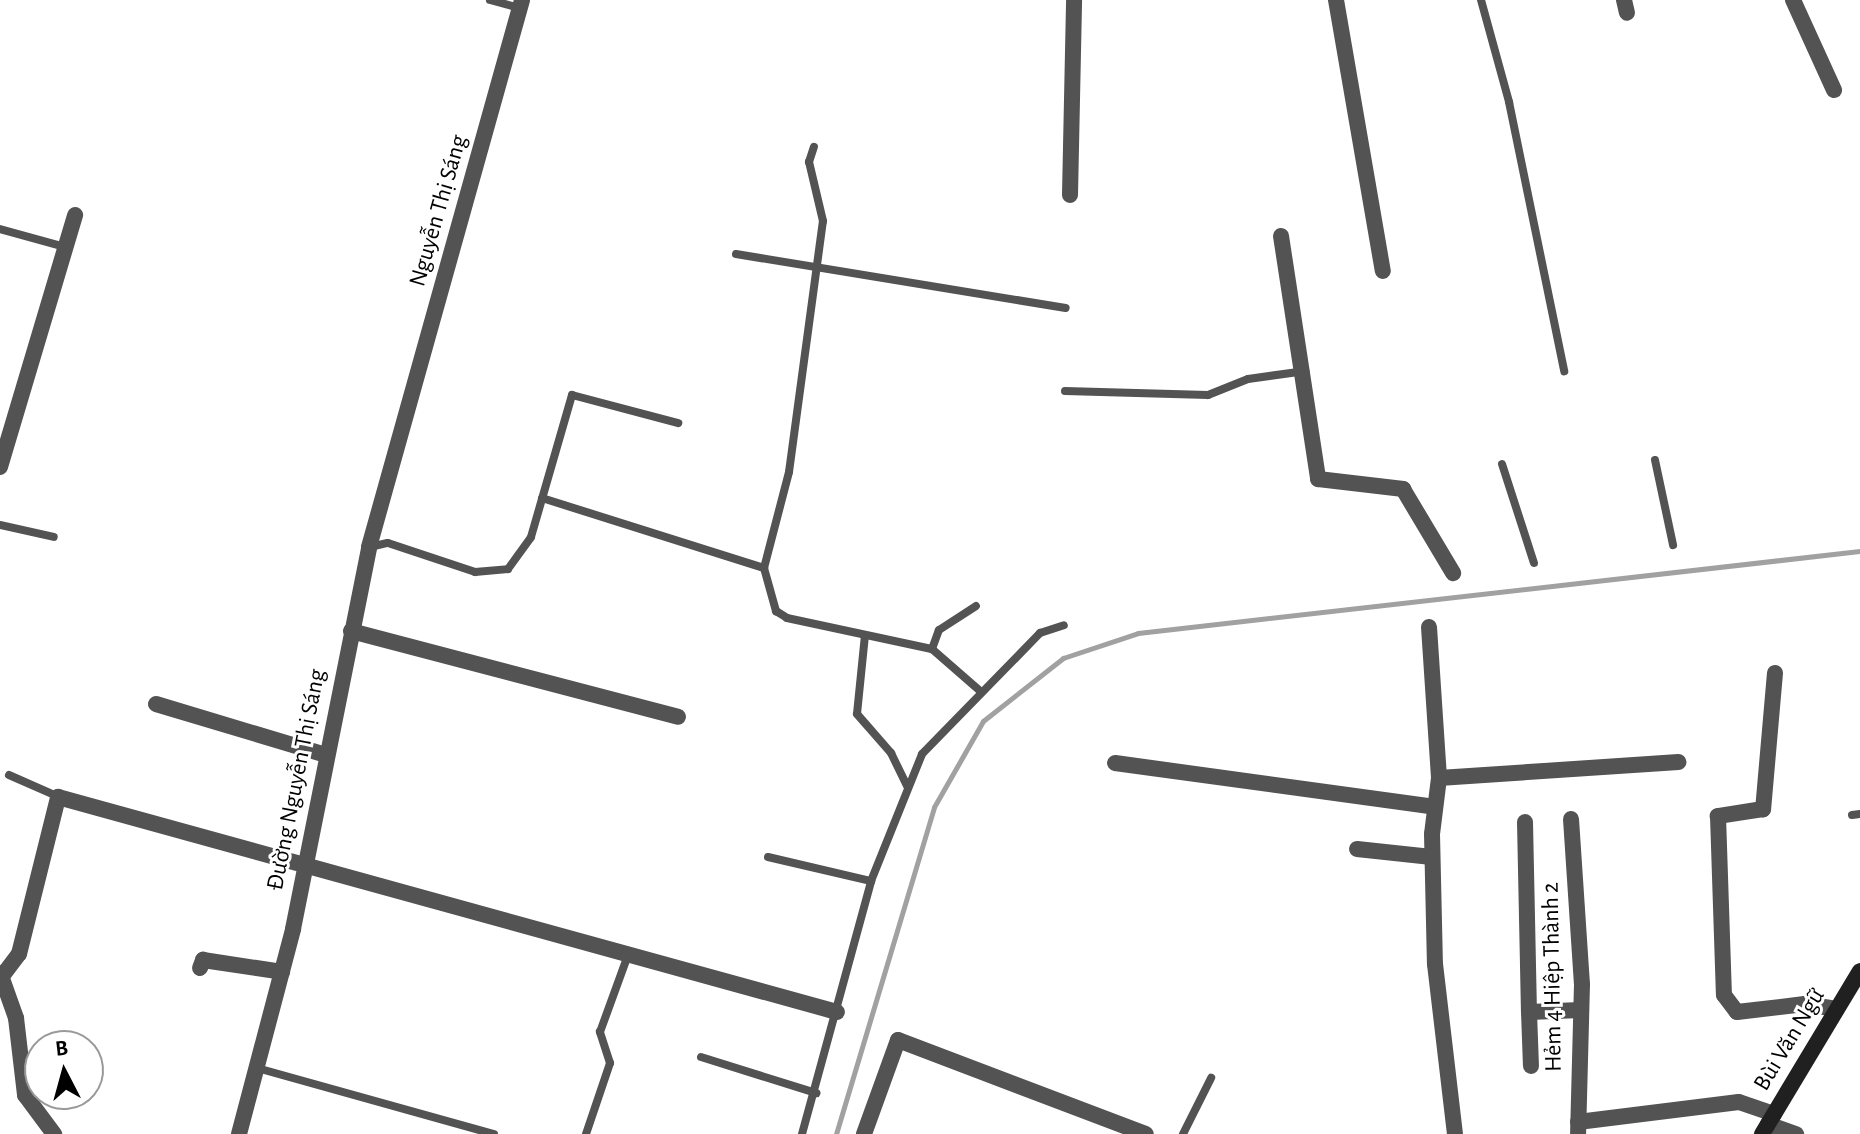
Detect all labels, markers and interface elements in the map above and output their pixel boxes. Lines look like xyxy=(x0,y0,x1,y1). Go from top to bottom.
street label: Nguyễn Thị Sáng xyxy=(404,132,474,290)
street label: Đường Nguyễn Thị Sáng xyxy=(261,667,333,893)
street label: Hẻm 4 Hiệp Thành 2 xyxy=(1537,882,1569,1072)
street label: Bùi Văn Ngữ xyxy=(1748,983,1832,1097)
north arrow xyxy=(24,1030,104,1110)
text: B xyxy=(54,1037,69,1060)

